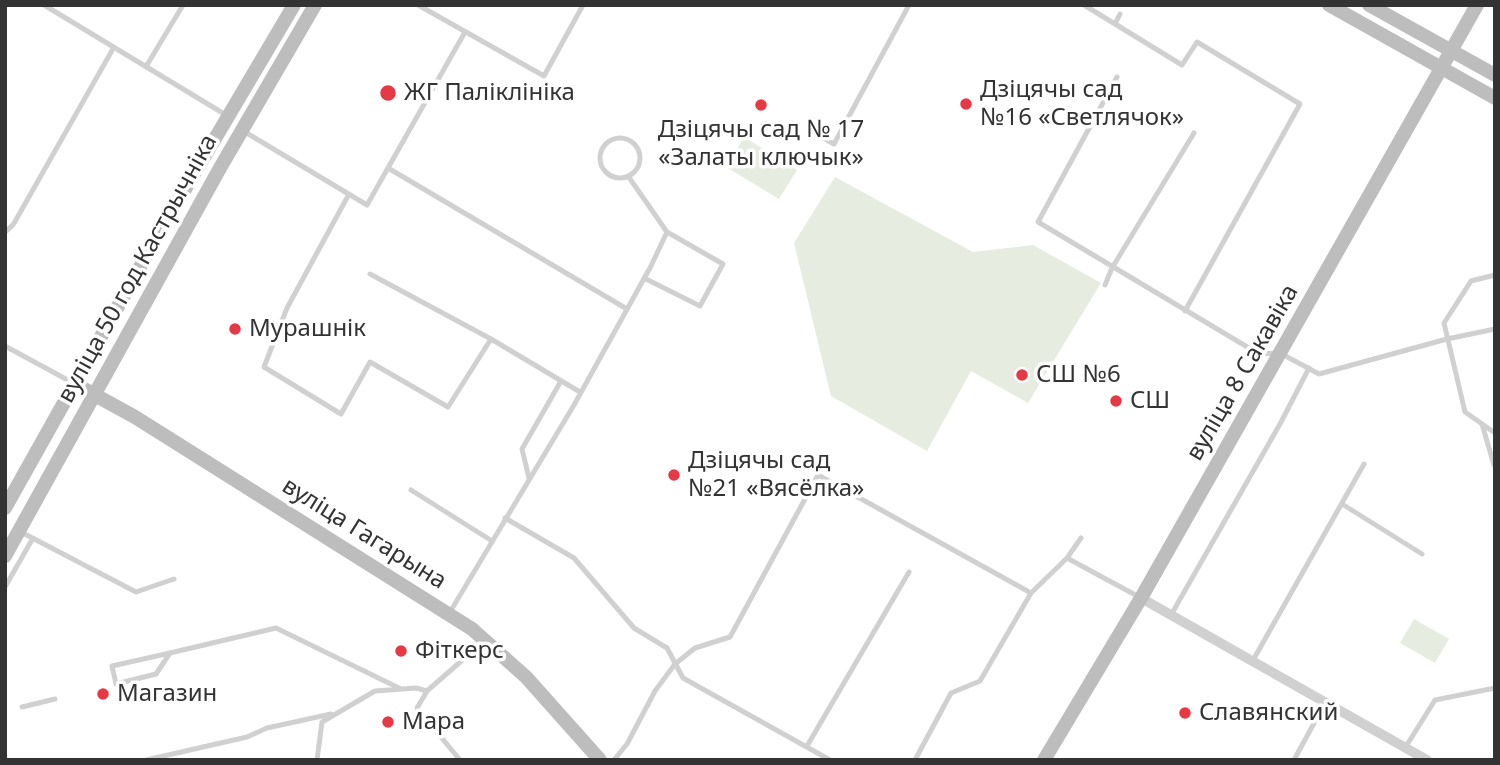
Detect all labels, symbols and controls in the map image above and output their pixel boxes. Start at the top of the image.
place label: Дзіцячы сад №16 «Светлячок» [980,76,1184,132]
place label: ЖГ Паліклініка [404,79,575,107]
marker: ЖГ Паліклініка [378,83,398,103]
marker: Дзіцячы сад №16 «Светлячок» [958,96,974,112]
marker: Дзіцячы сад № 17 «Залаты ключык» [753,97,769,113]
place label: Дзіцячы сад № 17 «Залаты ключык» [658,116,864,172]
street label: вуліца 50 год Кастрычніка [52,130,224,408]
street label: вуліца 8 Сакавіка [1181,280,1305,466]
place label: Мурашнік [249,315,366,343]
marker: Мурашнік [227,321,243,337]
place label: СШ №6 [1036,361,1121,389]
marker: СШ №6 [1014,367,1030,383]
place label: СШ [1130,387,1170,415]
marker: СШ [1108,393,1124,409]
place label: Дзіцячы сад №21 «Вясёлка» [688,447,864,503]
marker: Дзіцячы сад №21 «Вясёлка» [666,467,682,483]
street label: вуліца Гагарына [277,472,451,596]
place label: Фіткерс [415,637,504,665]
marker: Фіткерс [393,643,409,659]
place label: Магазин [117,680,217,708]
marker: Магазин [95,686,111,702]
place label: Славянский [1199,699,1338,727]
marker: Славянский [1177,705,1193,721]
place label: Мара [402,708,465,736]
marker: Мара [380,714,396,730]

